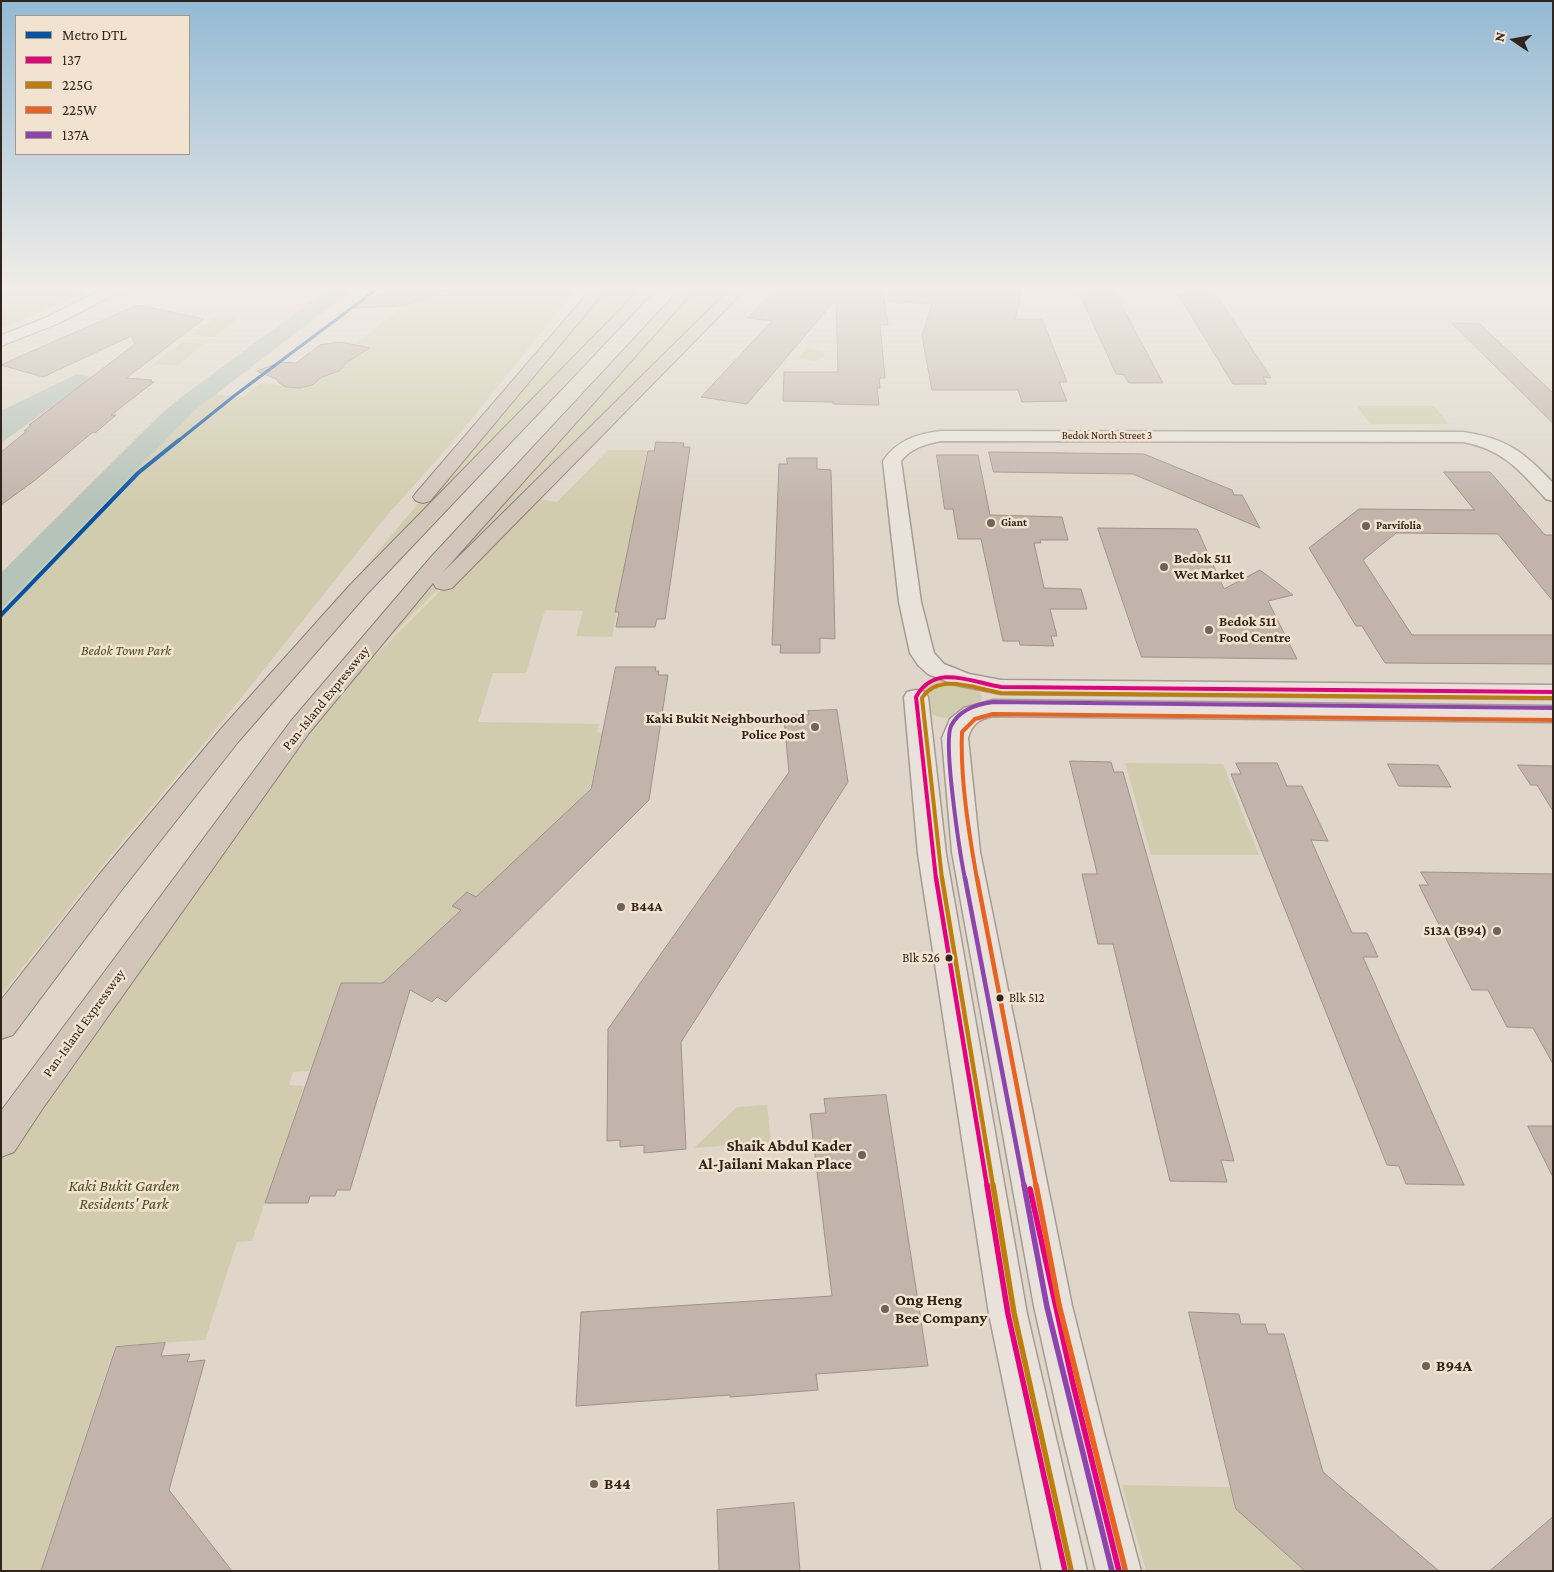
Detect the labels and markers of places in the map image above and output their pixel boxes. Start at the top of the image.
place label: Giant [1001,516,1027,530]
marker: Giant [985,517,997,529]
place label: Parvifolia [1376,519,1421,533]
marker: Parvifolia [1360,520,1372,532]
place label: Bedok 511 Wet Market [1174,551,1244,584]
marker: Bedok 511 Wet Market [1158,561,1170,573]
place label: Bedok 511 Food Centre [1219,614,1291,646]
marker: Bedok 511 Food Centre [1203,624,1215,636]
place label: Kaki Bukit Neighbourhood Police Post [646,711,805,744]
marker: Kaki Bukit Neighbourhood Police Post [809,721,821,733]
place label: B44A [631,899,663,915]
marker: B44A [615,901,627,913]
place label: 513A (B94) [1423,923,1487,939]
marker: 513A (B94) [1491,925,1503,937]
place label: Blk 526 [902,950,940,966]
marker: Blk 526 [944,953,954,963]
place label: Blk 512 [1009,990,1045,1006]
marker: Blk 512 [995,993,1005,1003]
place label: Shaik Abdul Kader Al-Jailani Makan Place [698,1136,852,1174]
marker: Shaik Abdul Kader Al-Jailani Makan Place [856,1149,868,1161]
place label: Ong Heng Bee Company [895,1290,987,1328]
marker: Ong Heng Bee Company [879,1303,891,1315]
place label: B94A [1436,1356,1472,1376]
marker: B94A [1420,1360,1432,1372]
place label: B44 [604,1474,631,1494]
marker: B44 [588,1478,600,1490]

